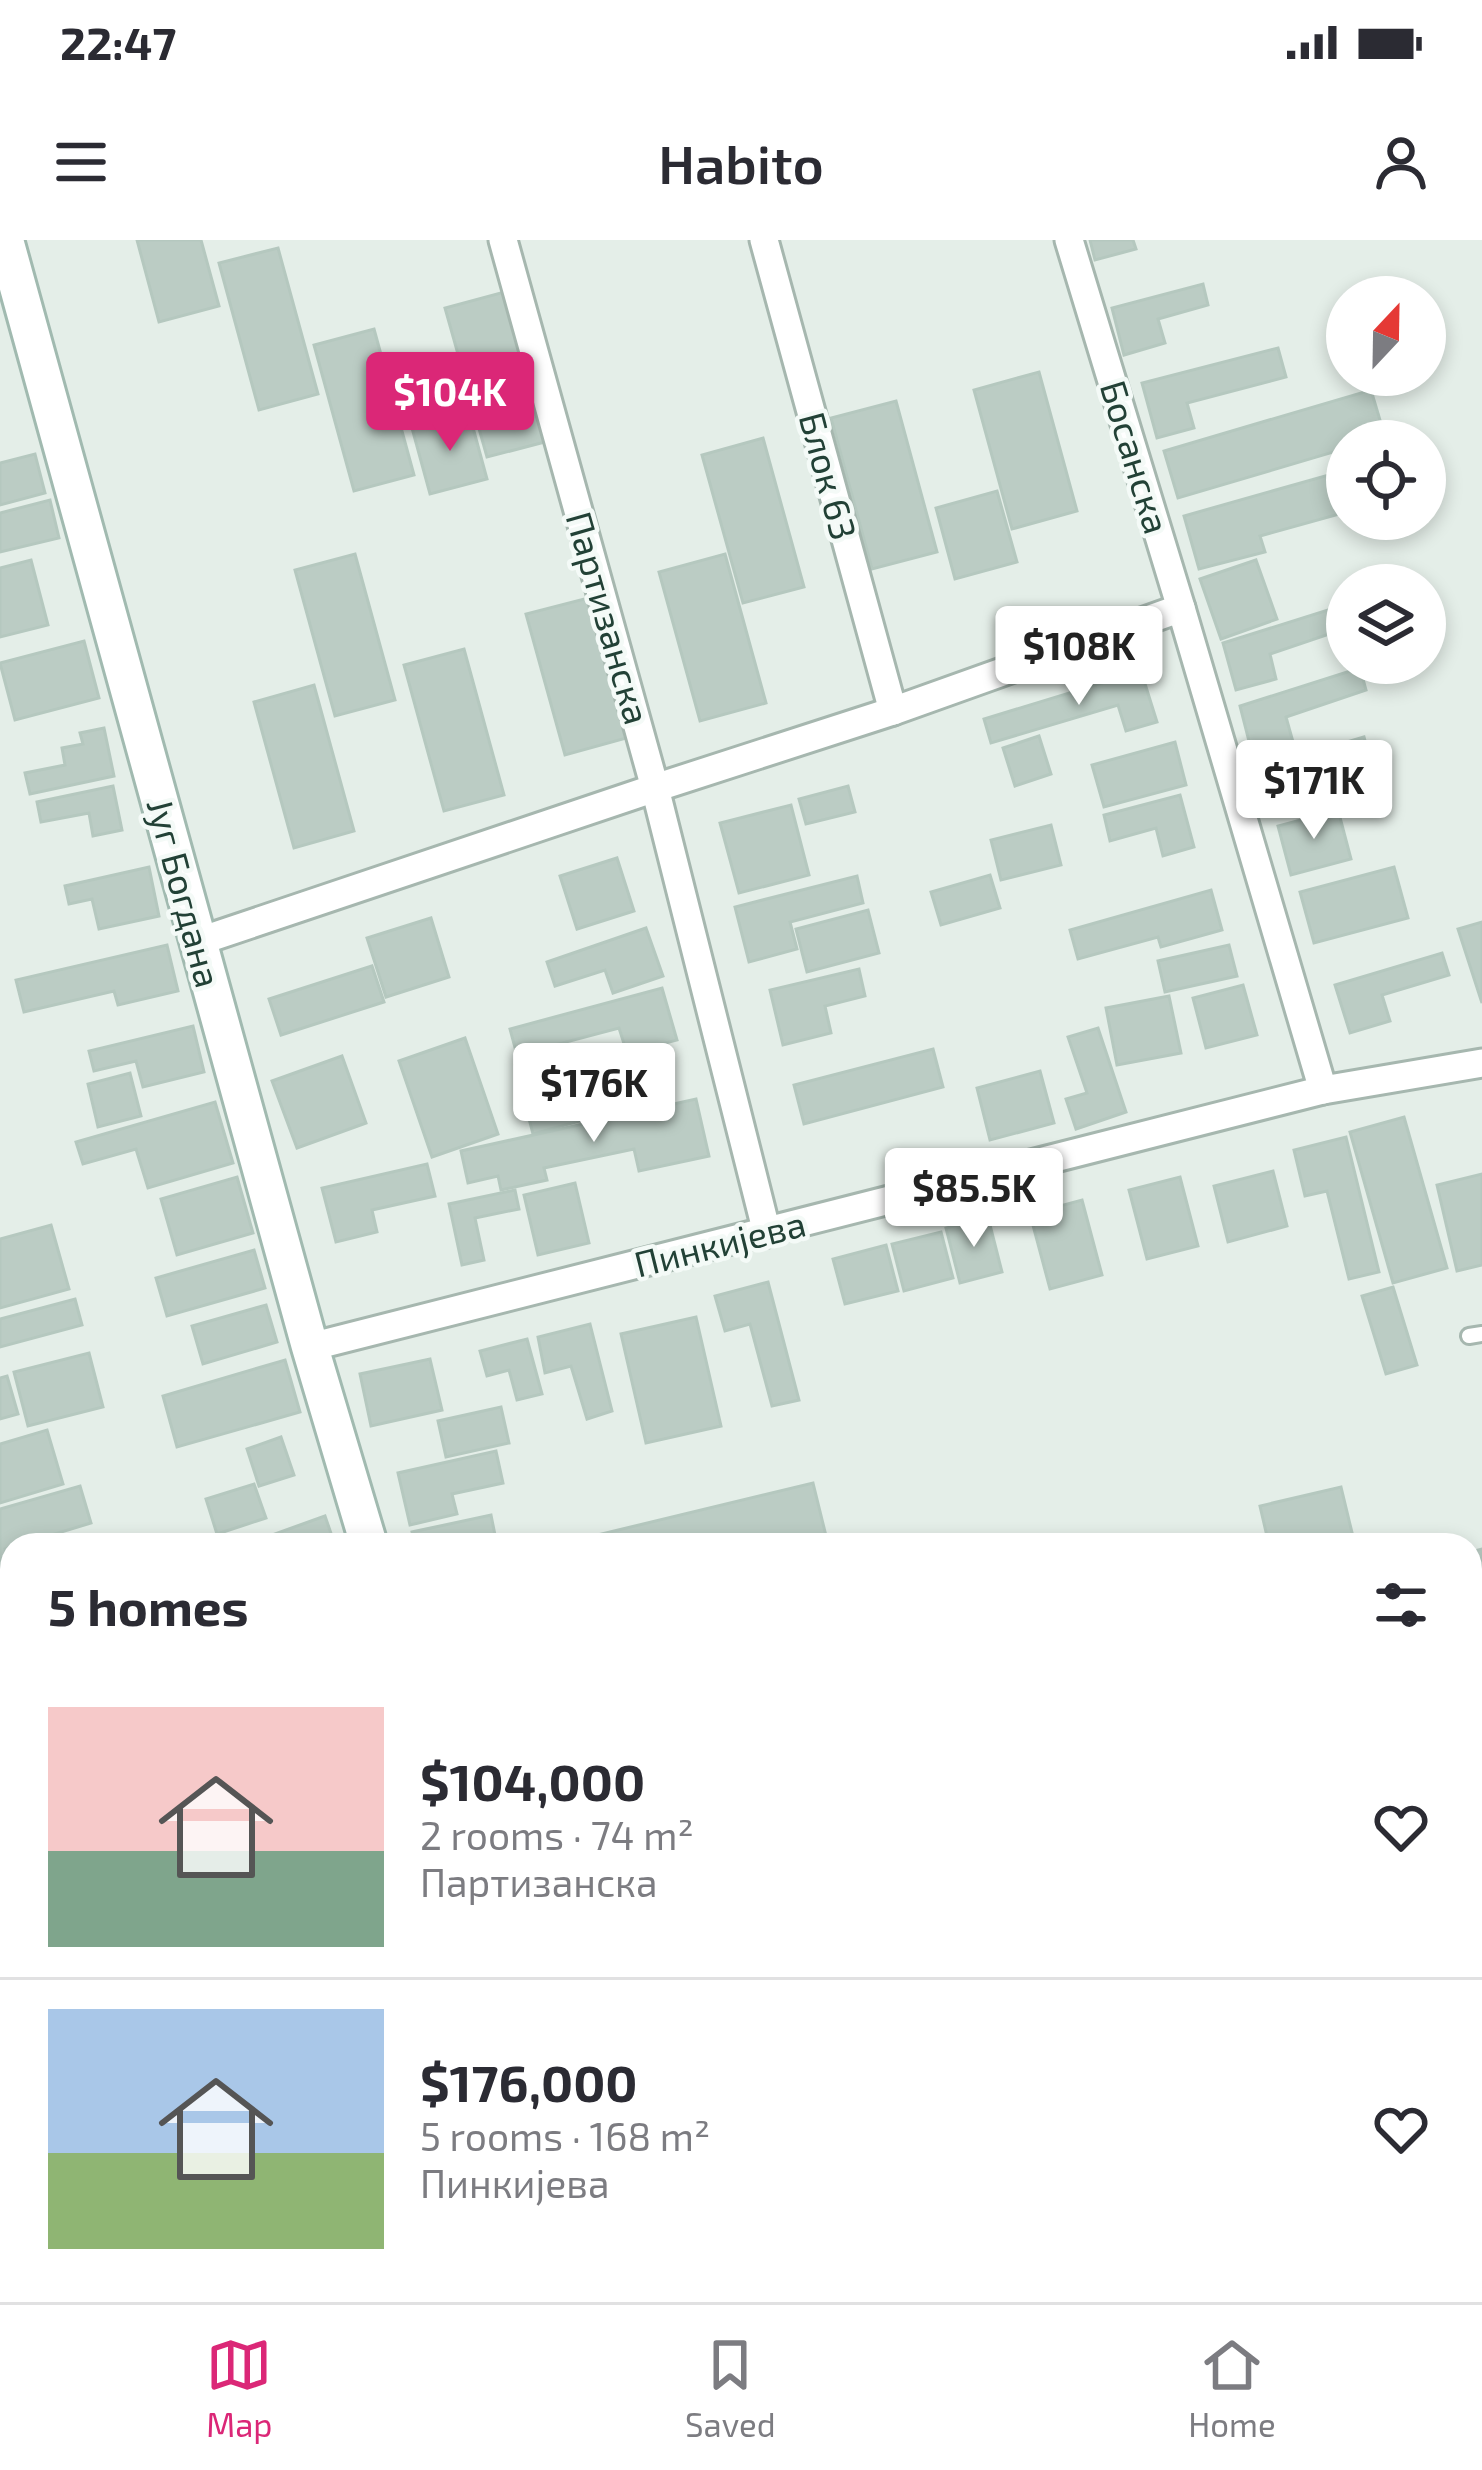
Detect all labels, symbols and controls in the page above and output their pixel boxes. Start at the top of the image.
text: 22:47 [60,15,176,69]
icon: menu [48,129,114,195]
icon: person [1368,129,1434,195]
text: Habito [658,130,824,195]
north arrow [1326,276,1446,396]
map controls [1326,276,1446,684]
pin: $104K [366,352,534,454]
text: $104K [393,367,507,414]
street label: Босанска [1093,375,1180,538]
street label: Блок 63 [792,407,867,544]
button: locate [1326,420,1446,540]
street label: Партизанска [559,506,660,729]
button: layers [1326,564,1446,684]
pin: $108K [995,606,1163,708]
text: $108K [1022,621,1136,668]
pin: $171K [1230,740,1398,842]
text: $171K [1263,755,1365,802]
street label: Југ Богдана [139,793,231,992]
pin: $176K [510,1043,678,1145]
text: $176K [540,1058,648,1105]
pin: $85.5K [876,1148,1072,1250]
text: $85.5K [912,1163,1036,1210]
street label: Пинкијева [630,1201,810,1285]
icon: filters [1368,1572,1434,1638]
text: 5 homes [48,1575,249,1636]
text: $104,000 [420,1750,645,1811]
icon: home [144,1755,288,1899]
icon: heart [1368,1794,1434,1860]
text: 2 rooms · 74 m² [420,1811,694,1858]
text: Партизанска [420,1858,658,1905]
text: $176,000 [420,2051,638,2112]
icon: home [144,2057,288,2201]
icon: heart [1368,2096,1434,2162]
text: 5 rooms · 168 m² [420,2112,710,2159]
text: Пинкијева [420,2159,610,2206]
tab: Map [206,2332,273,2444]
tab: Saved [685,2332,776,2444]
tab: Home [1188,2332,1276,2444]

